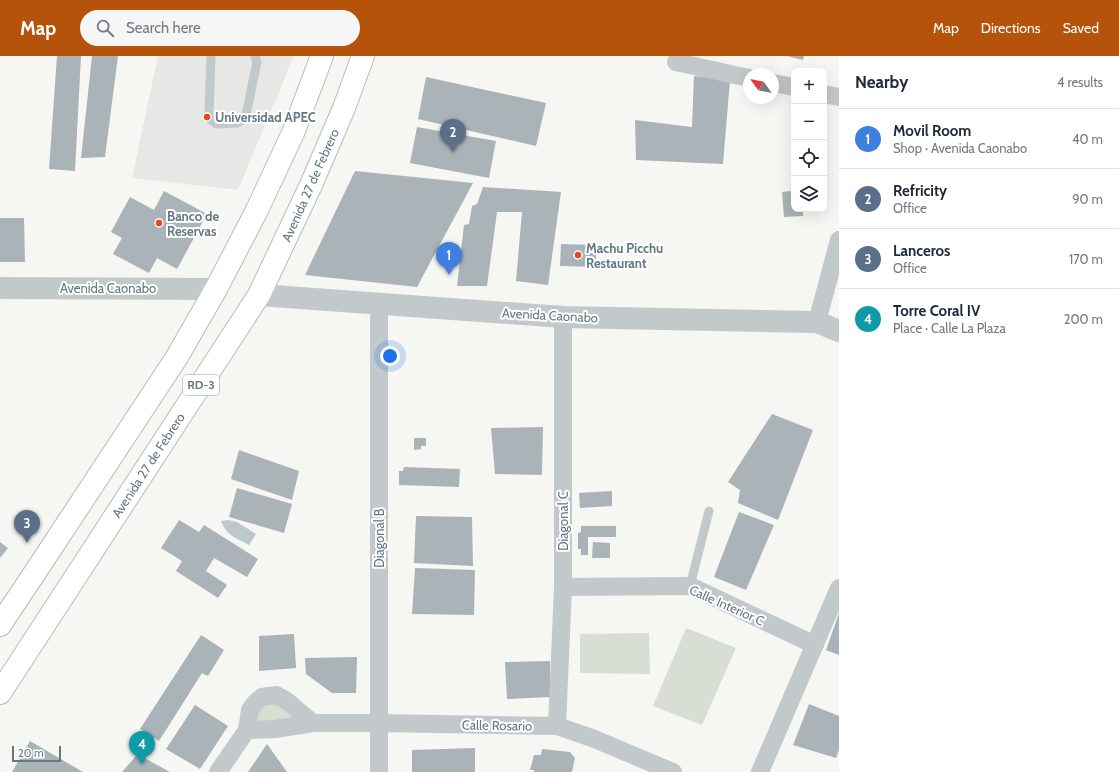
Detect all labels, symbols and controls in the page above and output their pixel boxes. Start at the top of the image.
search box [80,10,360,46]
text: Map [20,17,56,40]
icon: search [94,17,116,39]
text: Search here [126,19,201,37]
text: Map [933,19,959,37]
text: Directions [981,19,1041,37]
text: Saved [1063,19,1099,37]
north arrow [743,68,779,104]
map controls [791,68,827,212]
button: + [791,68,827,104]
text: Nearby [855,72,908,92]
text: 4 results [1057,74,1103,90]
button: − [791,104,827,140]
place label: Universidad APEC [215,109,316,125]
marker: Universidad APEC [202,112,212,122]
pin: 2 [440,119,466,152]
text: Movil Room [893,122,971,140]
street label: Avenida 27 de Febrero [278,126,342,244]
text: 1 [866,131,870,147]
text: 40 m [1072,131,1103,147]
button: locate [791,140,827,176]
text: Shop · Avenida Caonabo [893,140,1027,156]
button: layers [791,176,827,212]
text: Refricity [893,182,947,200]
text: 2 [865,191,871,207]
text: 90 m [1072,191,1103,207]
text: Office [893,200,927,216]
place label: Banco de Reservas [167,208,219,239]
marker: Banco de Reservas [154,218,164,228]
place label: Machu Picchu Restaurant [586,240,663,271]
pin: 1 [436,242,462,275]
text: Lanceros [893,242,950,260]
marker: Machu Picchu Restaurant [573,250,583,260]
text: 3 [864,251,872,267]
text: 170 m [1069,251,1103,267]
text: Office [893,260,927,276]
street label: Avenida Caonabo [60,280,156,296]
text: Torre Coral IV [893,302,980,320]
street label: Avenida Caonabo [502,304,598,326]
text: 4 [864,311,872,327]
text: 200 m [1064,311,1103,327]
text: Place · Calle La Plaza [893,320,1006,336]
your location [380,346,400,366]
road number: RD-3 [183,375,219,395]
street label: Avenida 27 de Febrero [108,410,188,520]
street label: Diagonal C [555,491,571,551]
street label: Diagonal B [371,508,387,568]
pin: 3 [14,510,40,543]
street label: Calle Interior C [687,581,767,629]
street label: Calle Rosario [462,716,532,734]
pin: 4 [129,731,155,764]
scale bar [12,744,61,763]
text: 20 m [18,746,44,760]

